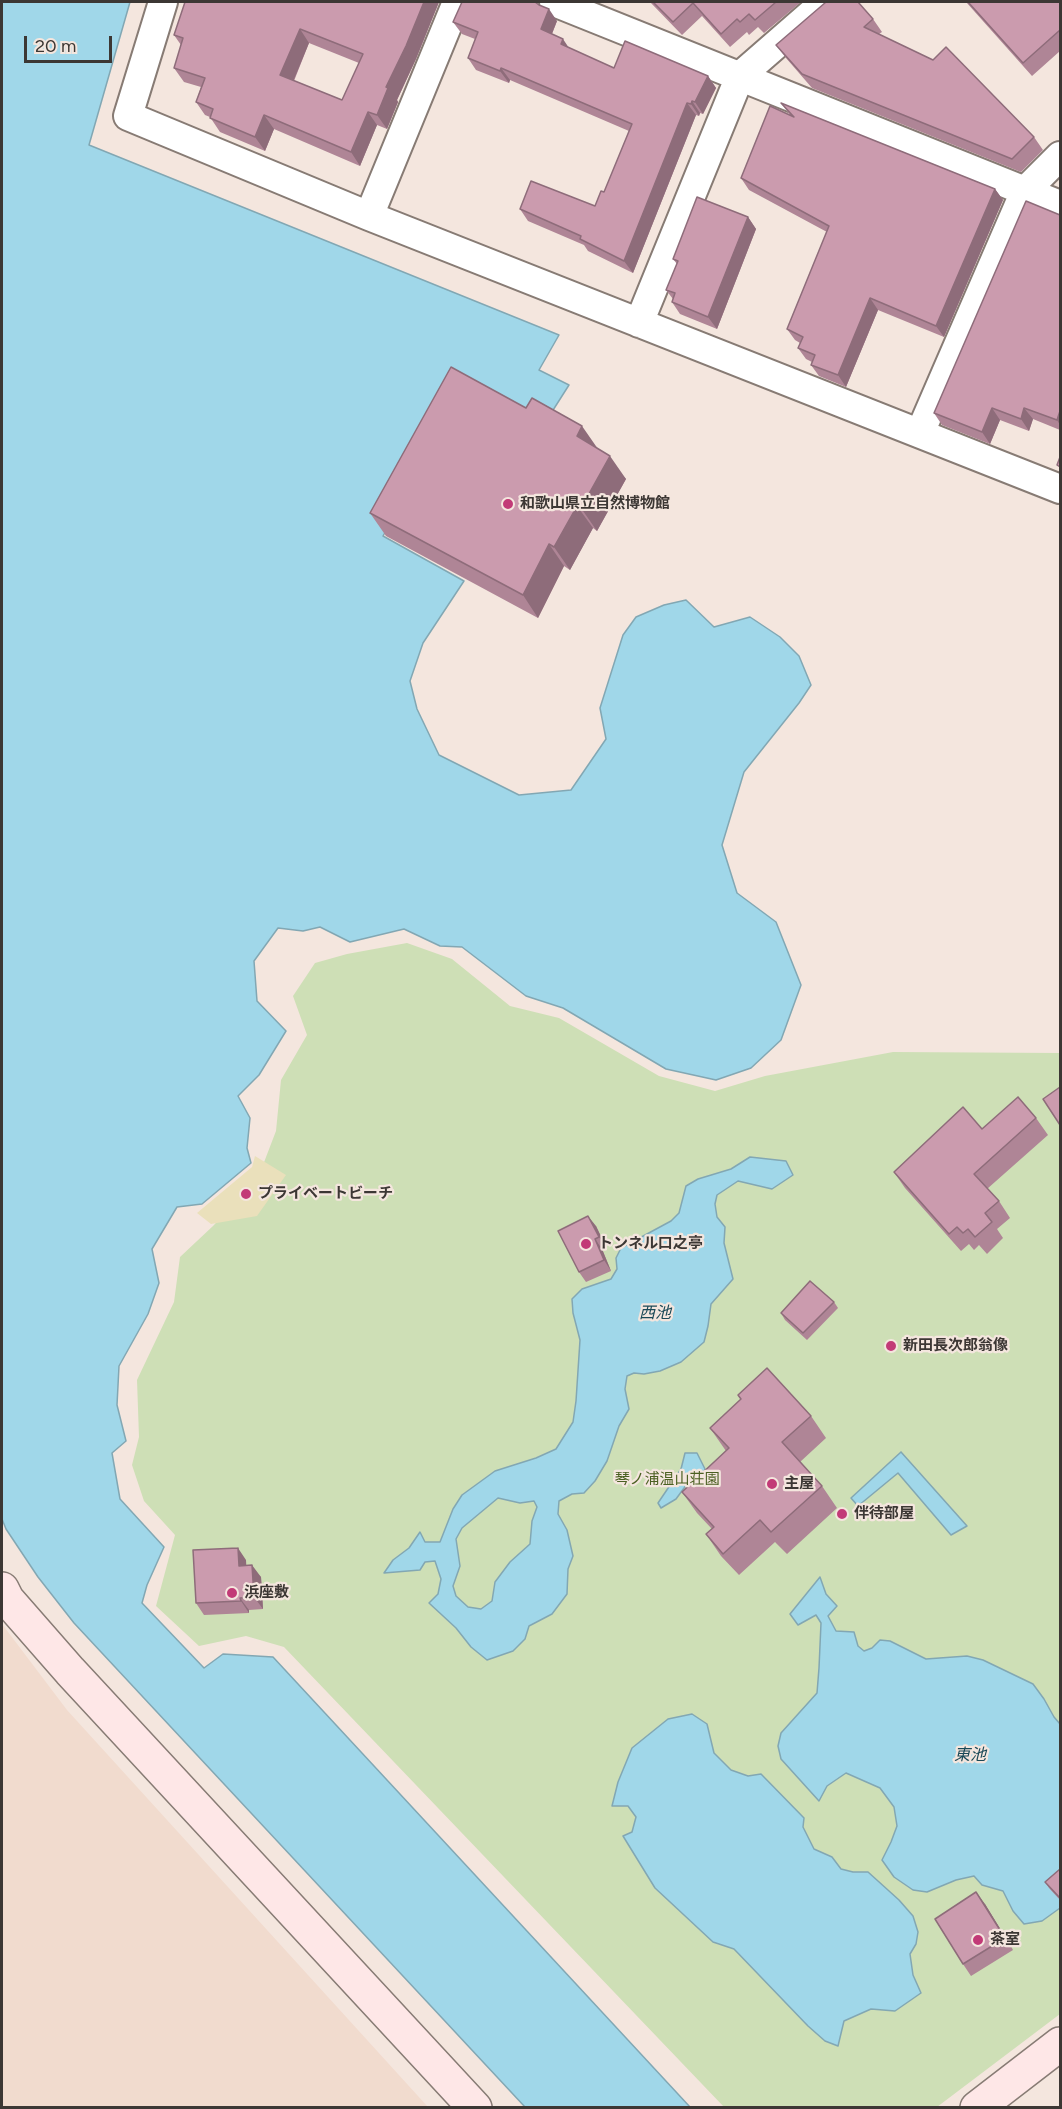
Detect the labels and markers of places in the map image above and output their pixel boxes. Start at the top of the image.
place label: 和歌山県立自然博物館 [520,495,670,513]
marker: 和歌山県立自然博物館 [501,497,515,511]
place label: プライベートビーチ [258,1185,393,1203]
marker: プライベートビーチ [239,1187,253,1201]
place label: トンネル口之亭 [598,1235,703,1253]
marker: トンネル口之亭 [579,1237,593,1251]
place label: 新田長次郎翁像 [903,1337,1008,1355]
marker: 新田長次郎翁像 [884,1339,898,1353]
place label: 主屋 [784,1475,814,1493]
marker: 主屋 [765,1477,779,1491]
place label: 伴待部屋 [854,1505,914,1523]
marker: 伴待部屋 [835,1507,849,1521]
place label: 浜座敷 [244,1584,289,1602]
marker: 浜座敷 [225,1586,239,1600]
place label: 茶室 [990,1931,1020,1949]
marker: 茶室 [971,1933,985,1947]

